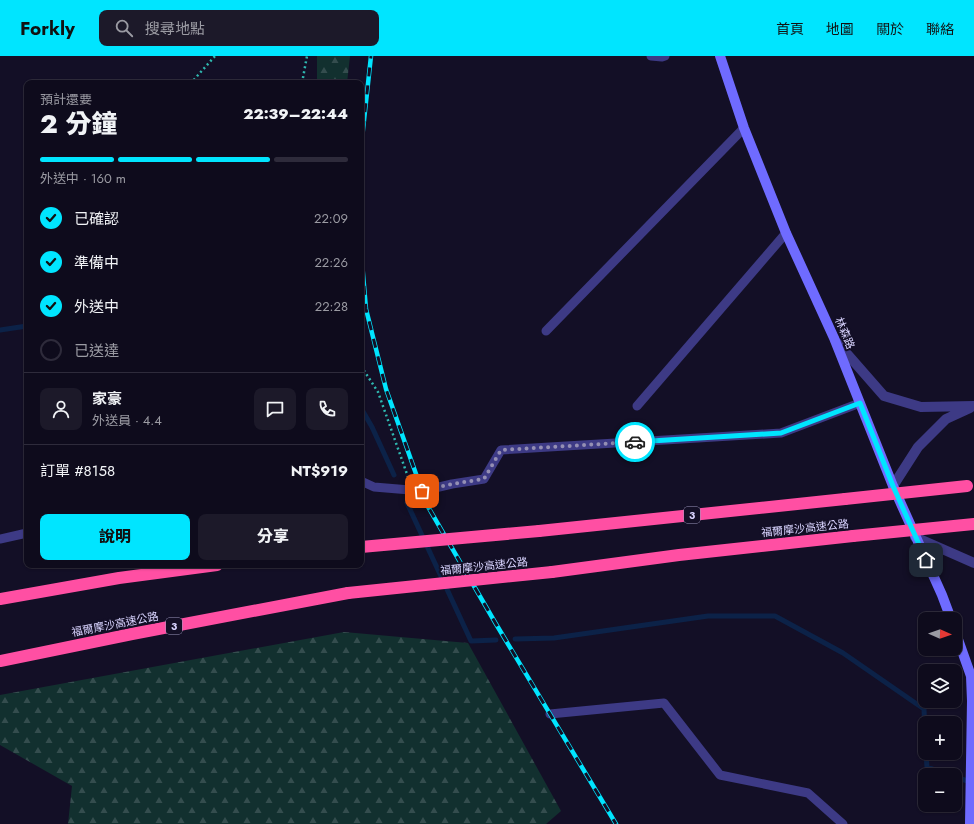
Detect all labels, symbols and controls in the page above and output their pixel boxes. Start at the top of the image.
search box [99,10,379,46]
text: Forkly [20,15,75,42]
icon: search [113,17,135,39]
text: 搜尋地點 [145,18,205,40]
text: 首頁 [776,19,804,39]
text: 地圖 [826,19,854,39]
text: 關於 [876,19,904,39]
text: 聯絡 [926,19,954,39]
text: 預計還要 [40,90,92,109]
text: 22:39–22:44 [243,103,348,125]
text: 2 分鐘 [40,105,118,143]
text: 外送中 · 160 m [40,169,126,188]
icon: check [40,207,62,229]
text: 已確認 [74,208,119,230]
text: 22:09 [314,209,348,228]
icon: check [40,251,62,273]
text: 準備中 [74,252,119,274]
text: 22:26 [314,253,348,272]
icon: check [40,295,62,317]
text: 外送中 [74,296,119,318]
text: 22:28 [315,297,348,316]
street label: 林森路 [831,315,859,351]
text: 已送達 [74,340,119,362]
button: person [40,388,82,430]
text: 家豪 [92,388,122,410]
button: chat [254,388,296,430]
button: phone [306,388,348,430]
text: 外送員 · 4.4 [92,411,162,430]
courier [615,422,655,462]
icon: car [624,431,646,453]
text: 訂單 #8158 [40,460,115,482]
text: NT$919 [291,460,348,482]
pin [405,474,439,508]
icon: bag [411,480,433,502]
road number: 3 [684,507,700,523]
button: 說明 [40,514,190,560]
button: 分享 [198,514,348,560]
street label: 福爾摩沙高速公路 [760,515,850,541]
pin [909,543,943,577]
icon: home [915,549,937,571]
street label: 福爾摩沙高速公路 [439,553,529,579]
street label: 福爾摩沙高速公路 [70,608,160,640]
north arrow [918,612,962,656]
map controls [918,612,962,812]
road number: 3 [166,618,182,634]
button: layers [918,664,962,708]
button: + [918,716,962,760]
button: − [918,768,962,812]

